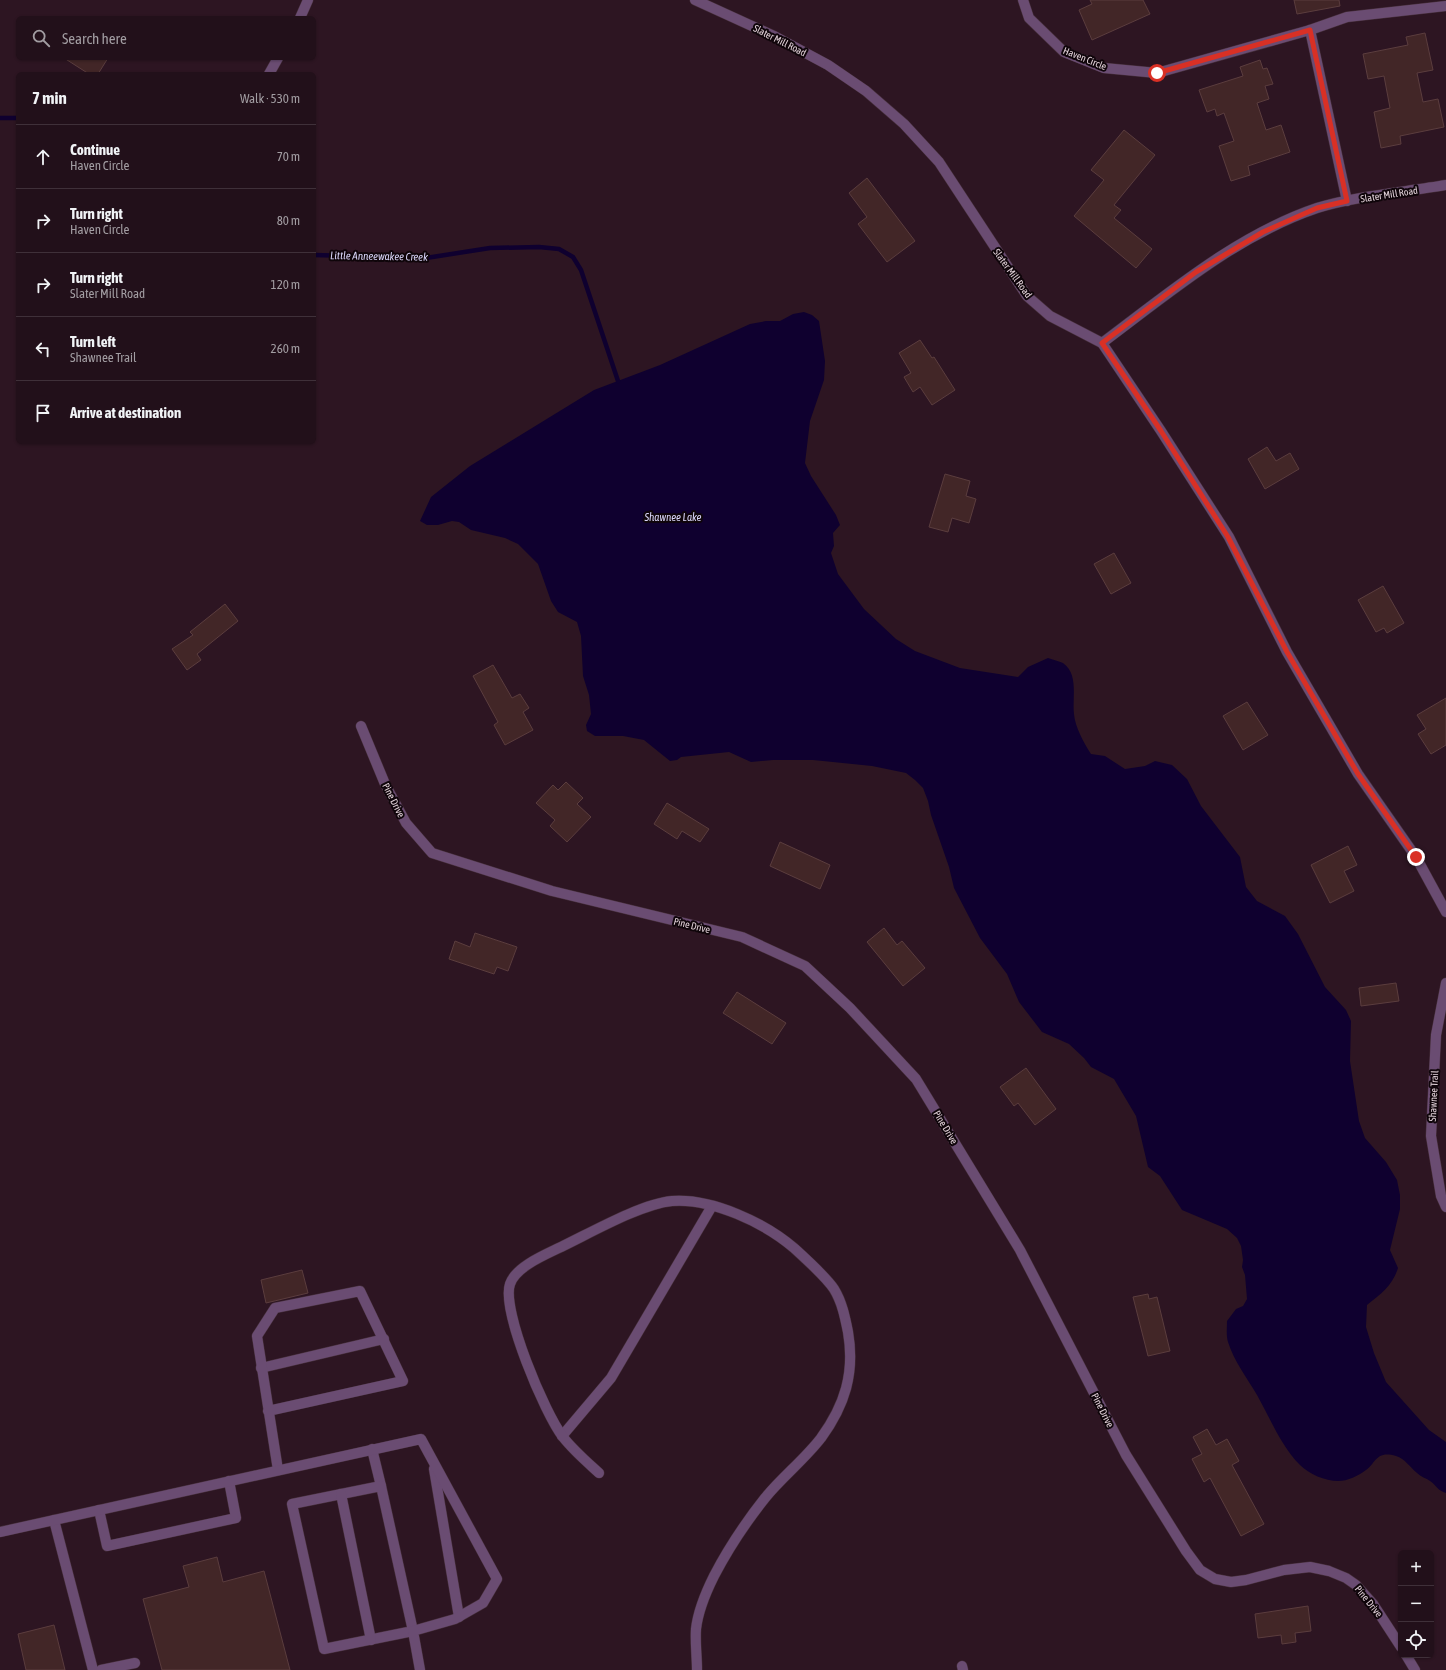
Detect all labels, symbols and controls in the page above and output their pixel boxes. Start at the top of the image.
search box [16,16,316,60]
street label: Slater Mill Road [751,22,808,59]
icon: search [30,27,52,49]
text: Search here [62,30,127,47]
street label: Haven Circle [1062,45,1109,72]
route start [1148,64,1166,82]
text: 7 min [32,88,67,108]
text: Walk · 530 m [240,91,300,106]
text: Continue [70,141,120,158]
icon: ahead [32,146,54,168]
text: 70 m [277,149,300,164]
text: Haven Circle [70,158,130,173]
street label: Slater Mill Road [1360,184,1419,204]
text: Turn right [70,205,123,222]
icon: right [32,210,54,232]
text: 80 m [277,213,300,228]
text: Haven Circle [70,222,130,237]
street label: Slater Mill Road [991,247,1034,300]
water label: Little Anneewakee Creek [330,249,428,263]
text: Turn right [70,269,123,286]
icon: right [32,274,54,296]
text: 120 m [271,277,300,292]
text: Slater Mill Road [70,286,145,301]
text: Turn left [70,333,116,350]
icon: left [32,338,54,360]
text: 260 m [271,341,300,356]
text: Shawnee Trail [70,350,136,365]
icon: arrive [32,402,54,424]
text: Arrive at destination [70,404,181,421]
water label: Shawnee Lake [643,511,702,523]
street label: Pine Drive [380,781,407,820]
route end [1407,848,1425,866]
street label: Pine Drive [673,916,712,935]
street label: Shawnee Trail [1427,1070,1440,1122]
street label: Pine Drive [931,1108,960,1146]
street label: Pine Drive [1089,1391,1116,1430]
map controls [1398,1550,1434,1658]
button: + [1398,1550,1434,1586]
street label: Pine Drive [1353,1583,1385,1620]
button: − [1398,1586,1434,1622]
button: locate [1398,1622,1434,1658]

